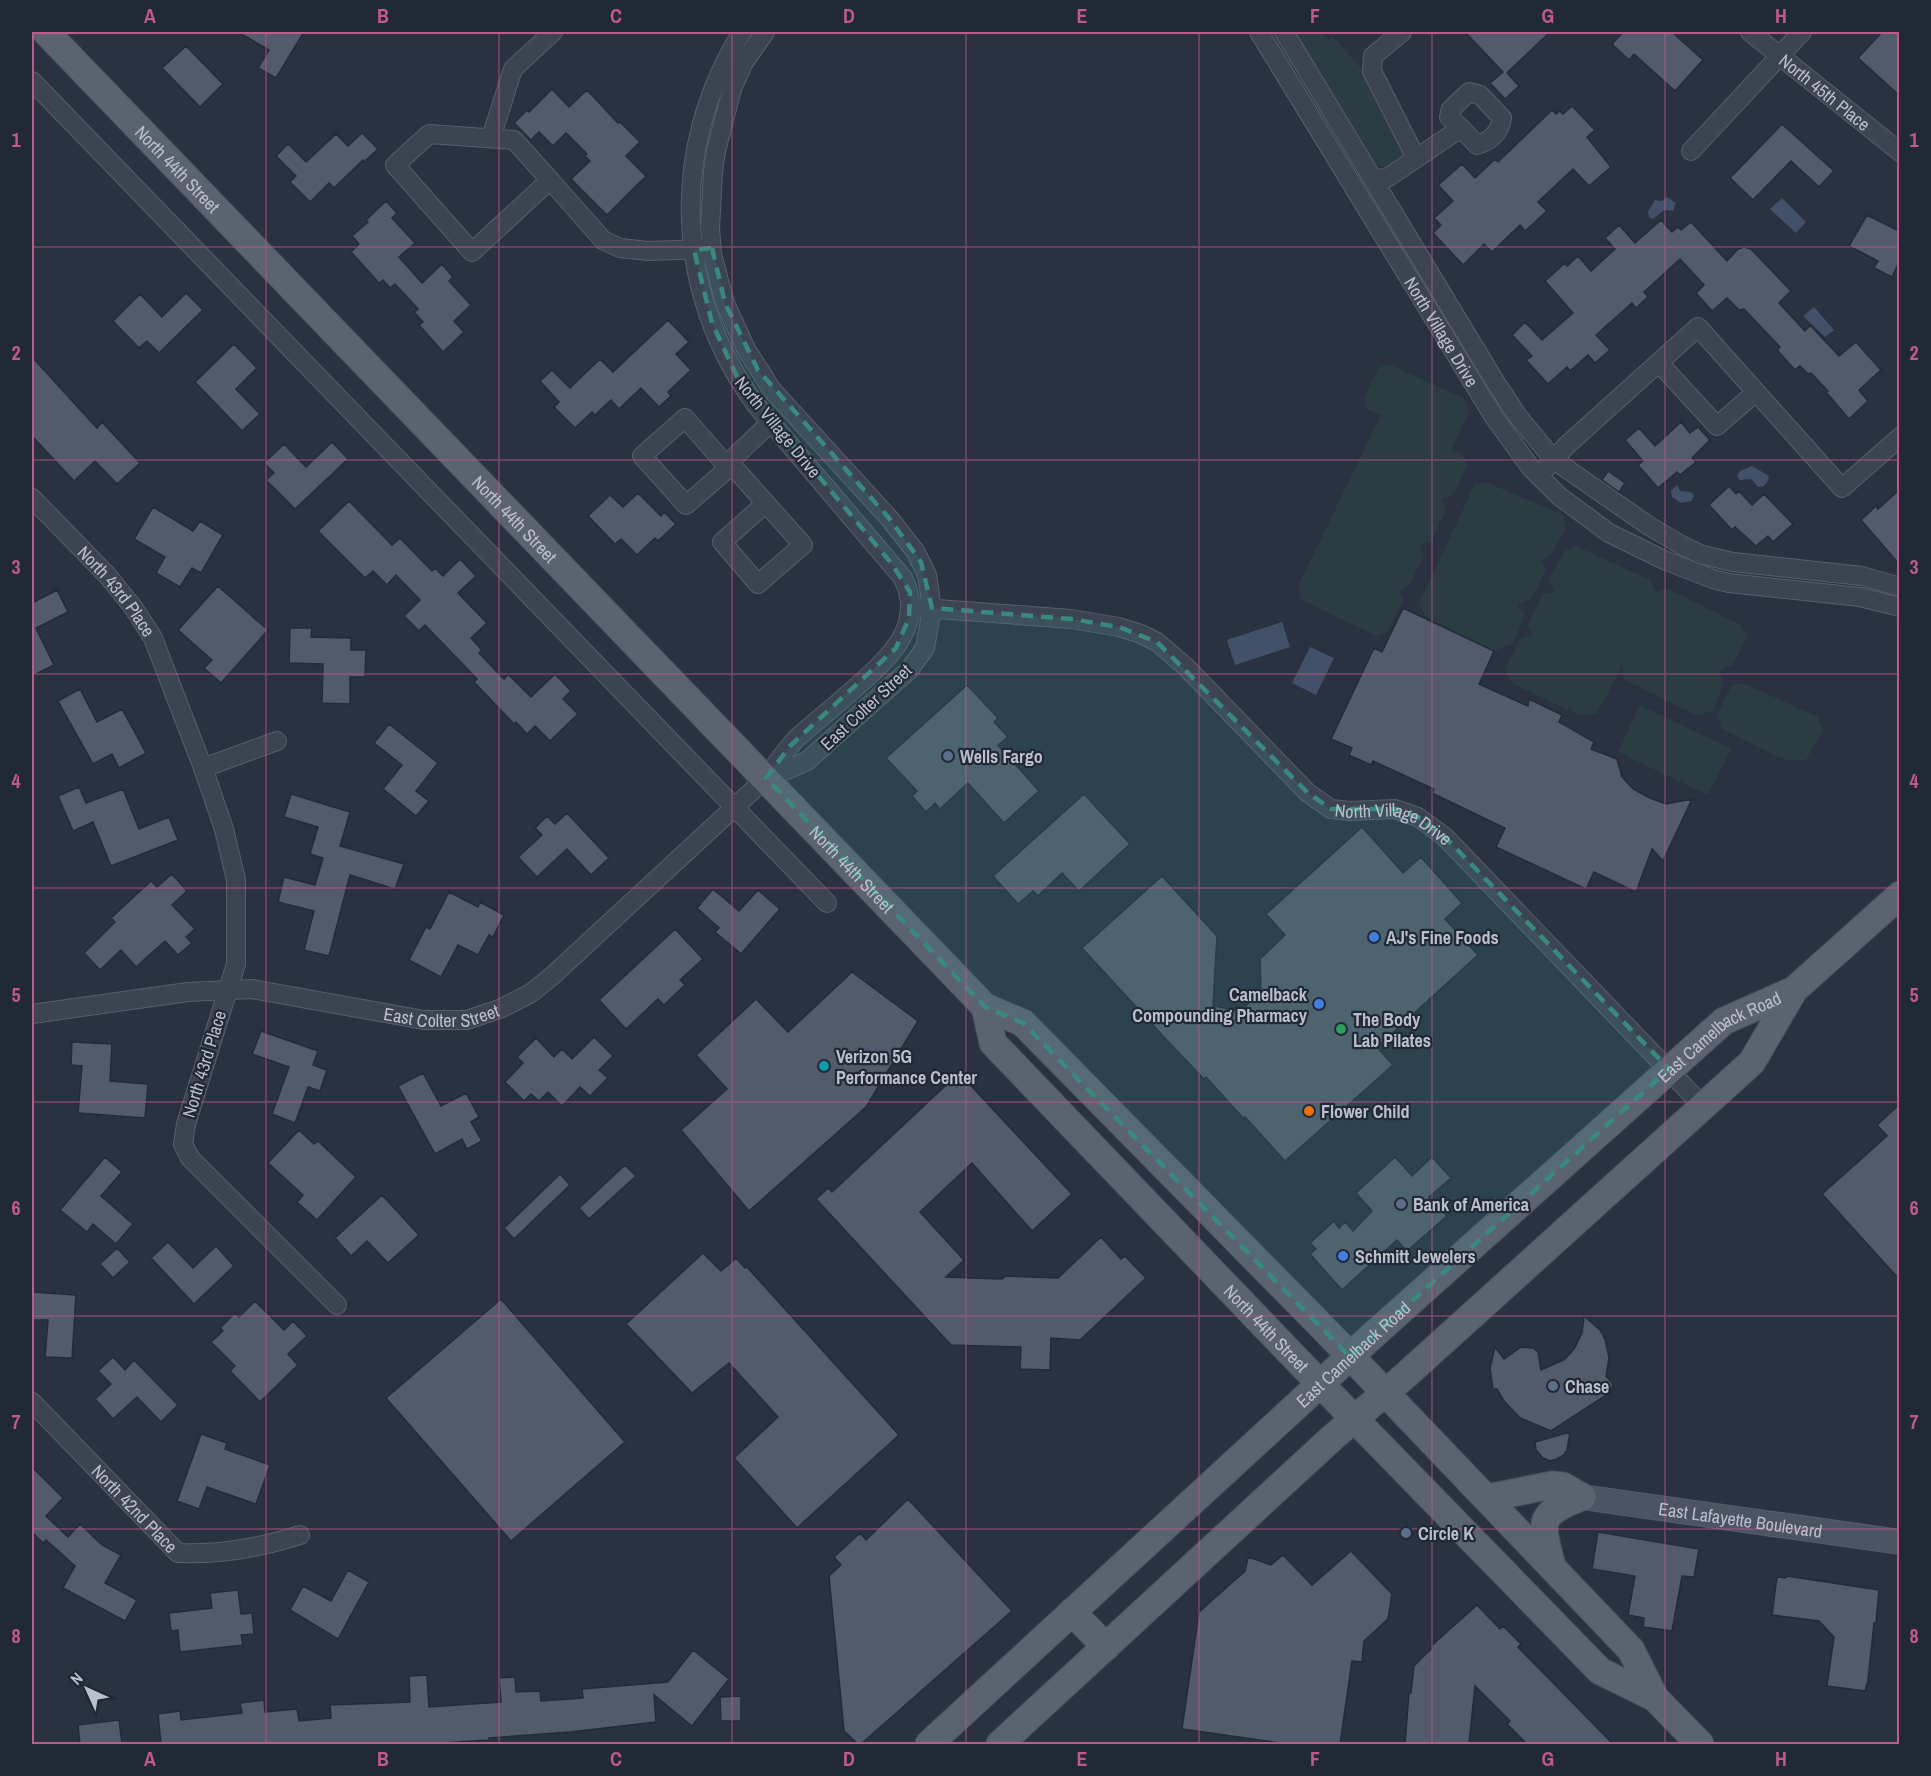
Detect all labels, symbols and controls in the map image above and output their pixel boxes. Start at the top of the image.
text: A [144,2,156,29]
text: B [377,2,389,29]
text: C [610,2,622,29]
text: D [843,2,855,29]
text: E [1077,2,1088,29]
text: F [1310,2,1320,29]
text: G [1542,2,1554,29]
text: H [1775,2,1787,29]
street label: North 45th Place [1774,48,1876,136]
street label: North 44th Street [130,120,226,218]
text: 1 [11,126,21,153]
text: 1 [1909,126,1919,153]
street label: North Village Drive [1399,272,1485,391]
text: 2 [11,339,21,366]
text: 2 [1909,339,1919,366]
street label: North Village Drive [729,371,827,483]
street label: North 44th Street [467,470,563,568]
street label: North 43rd Place [72,540,161,641]
text: 3 [11,553,21,580]
text: 3 [1909,553,1919,580]
street label: East Colter Street [815,658,917,756]
place label: Wells Fargo [960,744,1043,769]
marker: Wells Fargo [941,749,955,763]
text: 4 [11,767,21,794]
text: 4 [1909,767,1919,794]
street label: North Village Drive [1334,796,1458,850]
street label: North 44th Street [804,820,900,918]
place label: AJ's Fine Foods [1386,925,1499,950]
marker: AJ's Fine Foods [1367,930,1381,944]
text: 5 [11,981,21,1008]
text: 5 [1909,981,1919,1008]
place label: Camelback Compounding Pharmacy [1132,982,1308,1028]
street label: East Camelback Road [1652,985,1785,1088]
street label: East Colter Street [382,997,502,1033]
marker: Camelback Compounding Pharmacy [1312,997,1326,1011]
street label: North 43rd Place [176,1007,232,1121]
place label: The Body Lab Pilates [1353,1007,1431,1053]
marker: The Body Lab Pilates [1334,1022,1348,1036]
place label: Verizon 5G Performance Center [836,1044,977,1090]
marker: Verizon 5G Performance Center [817,1059,831,1073]
place label: Flower Child [1321,1099,1410,1124]
marker: Flower Child [1302,1104,1316,1118]
place label: Bank of America [1413,1192,1530,1217]
text: 6 [11,1194,21,1221]
text: 6 [1909,1194,1919,1221]
marker: Bank of America [1394,1197,1408,1211]
place label: Schmitt Jewelers [1355,1244,1476,1269]
marker: Schmitt Jewelers [1336,1249,1350,1263]
street label: North 44th Street [1219,1279,1315,1377]
street label: East Camelback Road [1290,1295,1416,1413]
place label: Chase [1565,1374,1609,1399]
marker: Chase [1546,1379,1560,1393]
text: 7 [11,1408,21,1435]
text: 7 [1909,1408,1919,1435]
street label: North 42nd Place [86,1459,184,1558]
street label: East Lafayette Boulevard [1657,1495,1824,1543]
place label: Circle K [1418,1521,1474,1546]
marker: Circle K [1399,1526,1413,1540]
text: 8 [11,1622,21,1649]
text: 8 [1909,1622,1919,1649]
north arrow [57,1659,117,1719]
text: N [65,1667,88,1690]
text: A [144,1745,156,1772]
text: B [377,1745,389,1772]
text: C [610,1745,622,1772]
text: D [843,1745,855,1772]
text: E [1077,1745,1088,1772]
text: F [1310,1745,1320,1772]
text: G [1542,1745,1554,1772]
text: H [1775,1745,1787,1772]

